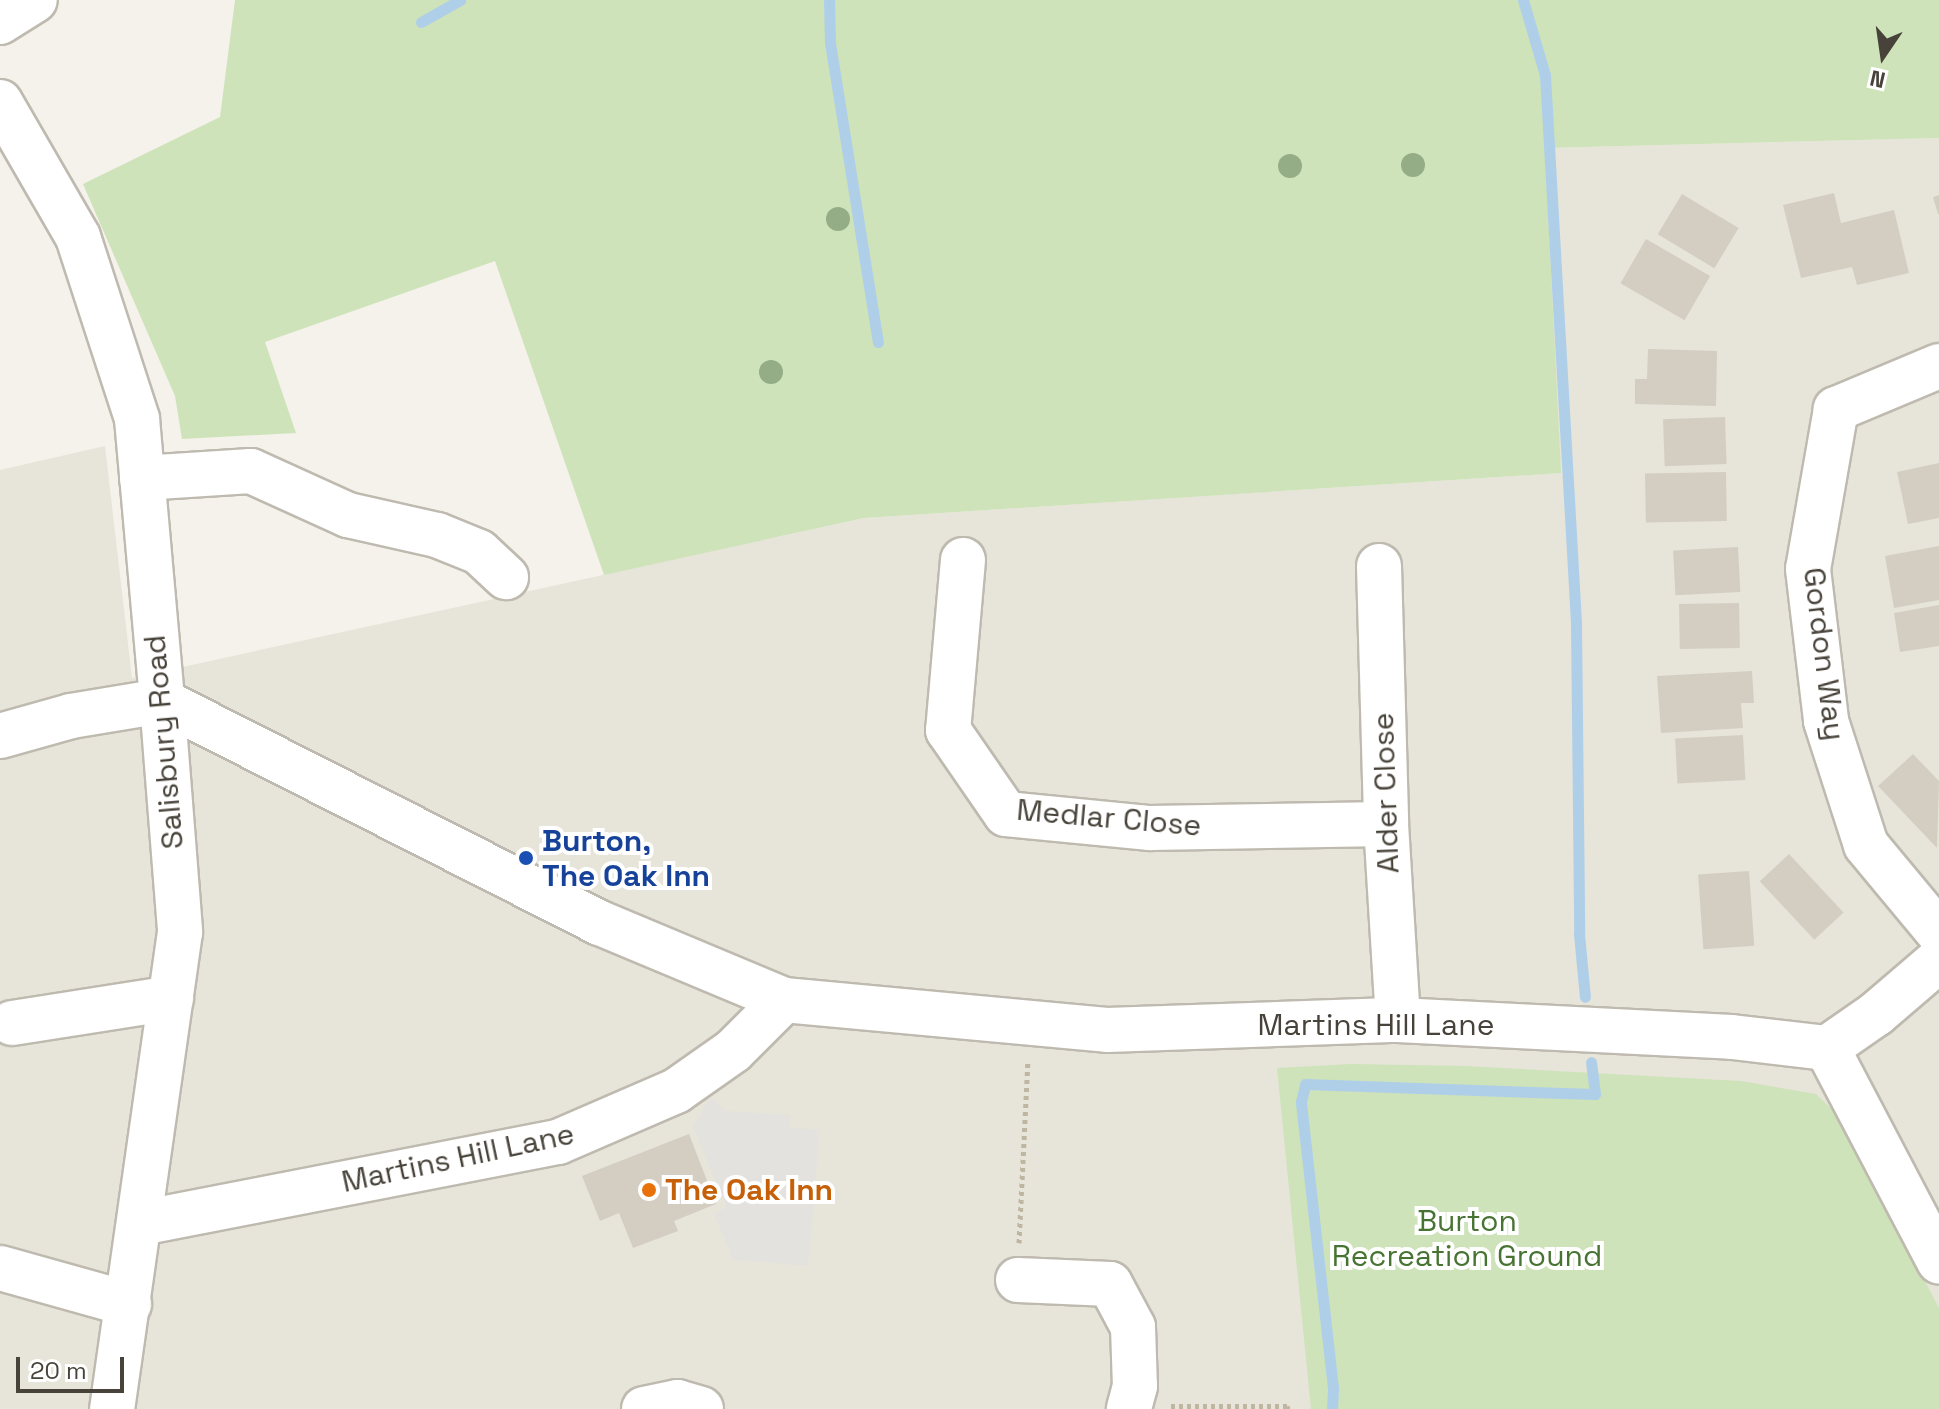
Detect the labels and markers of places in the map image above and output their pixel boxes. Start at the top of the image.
place label: Burton, The Oak Inn [542,823,710,894]
marker: Burton, The Oak Inn [517,849,535,867]
place label: The Oak Inn [665,1172,833,1208]
marker: The Oak Inn [640,1181,658,1199]

